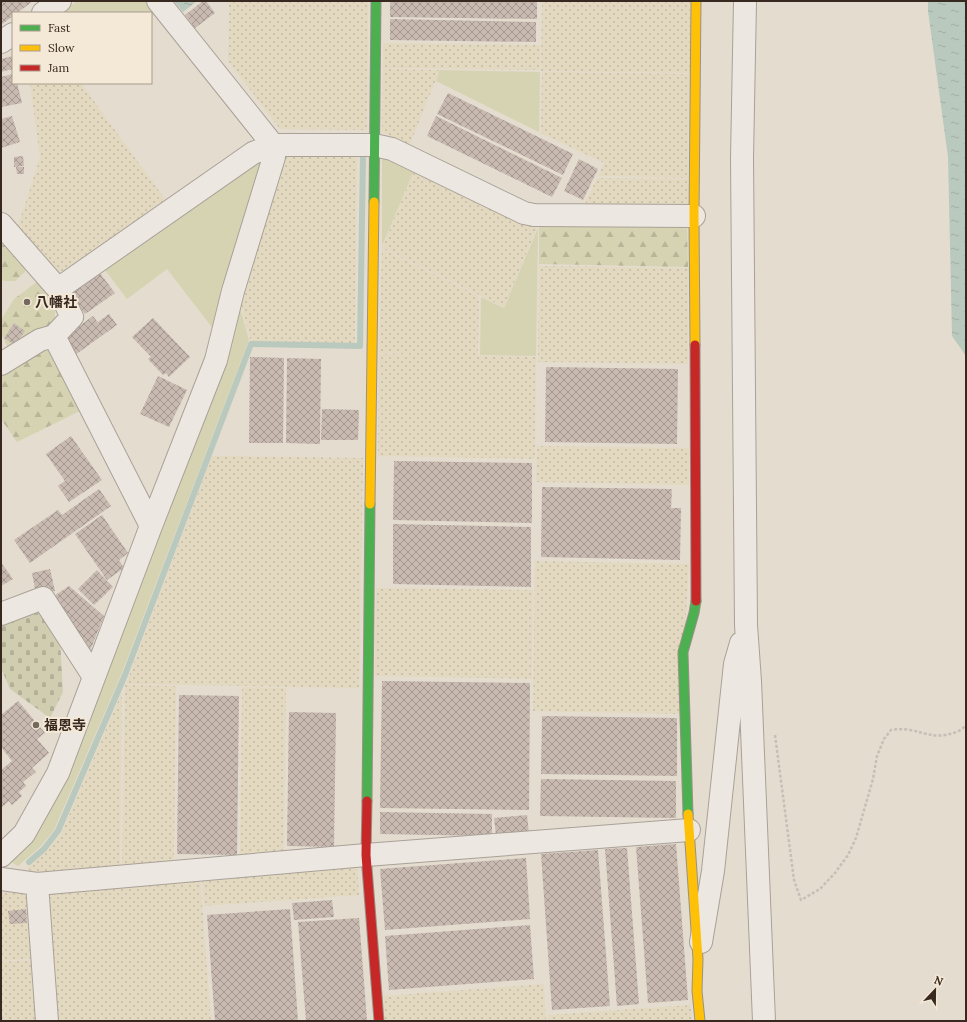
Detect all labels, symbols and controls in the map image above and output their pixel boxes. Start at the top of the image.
legend [12,12,152,84]
text: Fast [48,20,71,35]
text: Slow [48,40,75,55]
text: Jam [47,60,69,75]
place label: 八幡社 [35,293,77,311]
marker: 八幡社 [22,297,32,307]
place label: 福恩寺 [44,716,86,734]
marker: 福恩寺 [31,720,41,730]
north arrow [915,970,955,1010]
text: N [932,973,946,989]

